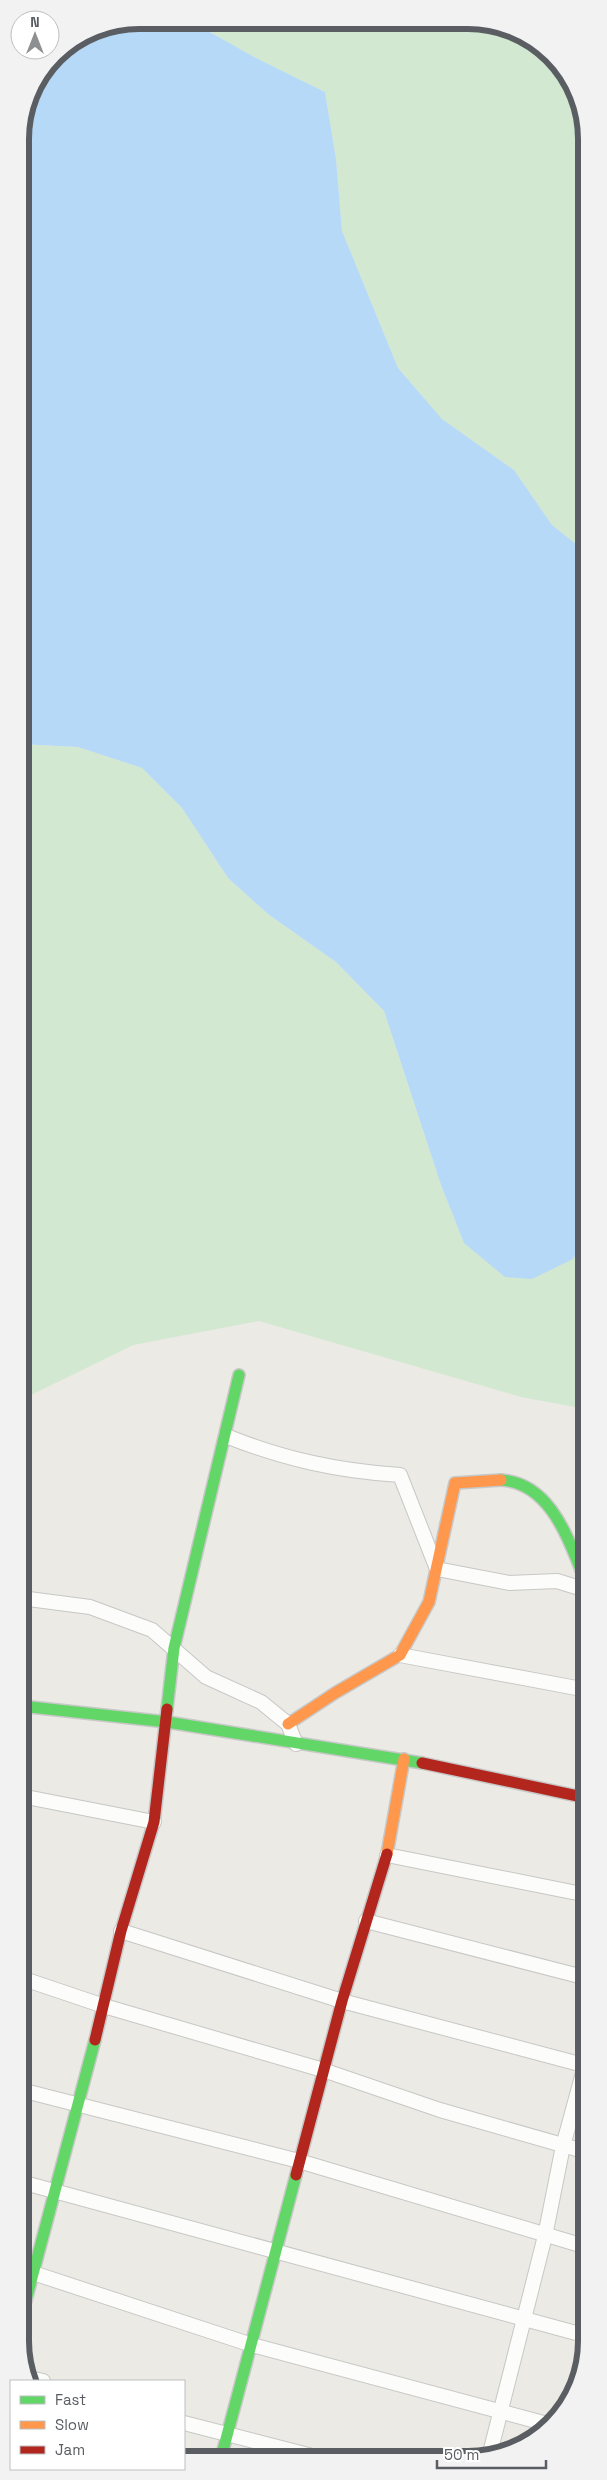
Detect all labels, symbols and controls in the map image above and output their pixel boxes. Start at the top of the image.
north arrow [10,10,60,60]
text: N [30,13,40,31]
legend [10,2380,185,2470]
text: Fast [55,2390,86,2409]
text: Slow [55,2415,89,2434]
scale bar [437,2438,546,2470]
text: Jam [55,2440,85,2459]
text: 50 m [444,2445,479,2464]

